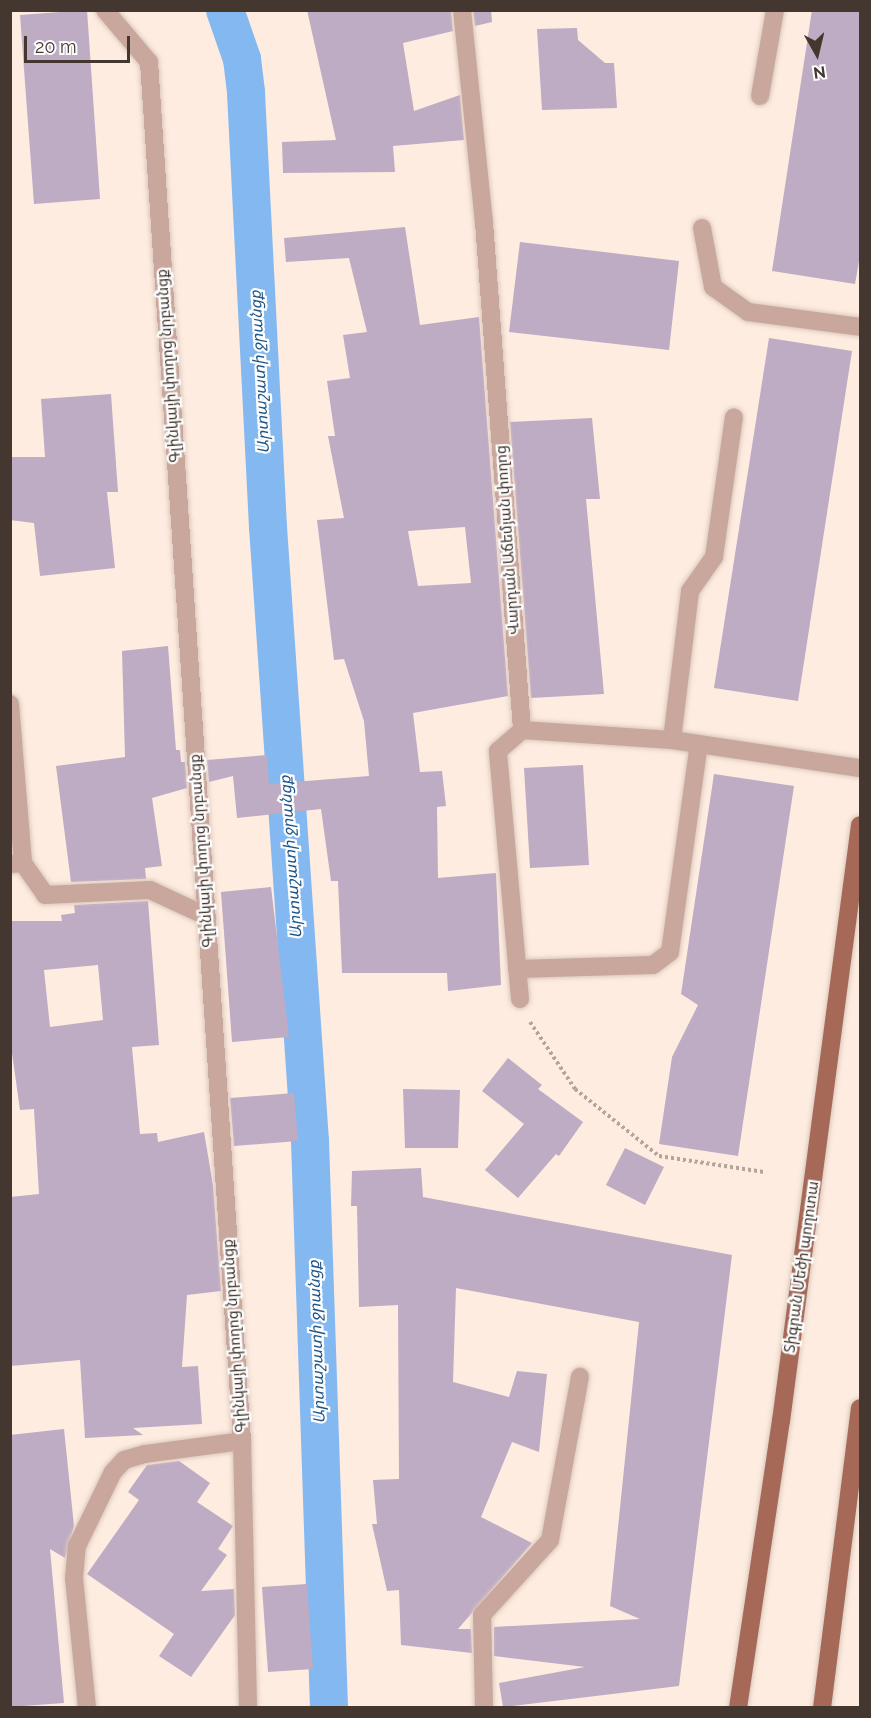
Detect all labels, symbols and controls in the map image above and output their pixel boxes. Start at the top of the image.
scale bar [27,24,134,62]
north arrow [787,24,847,84]
text: 20 m [35,36,77,57]
text: N [812,62,827,83]
street label: Գլինկայի փողոց նրբանցք [153,269,185,463]
water label: Արտաշատի ջրանցք [246,290,274,454]
street label: Վարդան Աճեմյան փողոց [492,445,524,635]
street label: Գլինկայի փողոց նրբանցք [186,754,218,948]
water label: Արտաշատի ջրանցք [276,775,306,939]
street label: Տիգրան Մեծի պողոտա [781,1180,823,1354]
street label: Գլինկայի փողոց նրբանցք [219,1239,251,1433]
water label: Արտաշատի ջրանցք [305,1260,329,1424]

